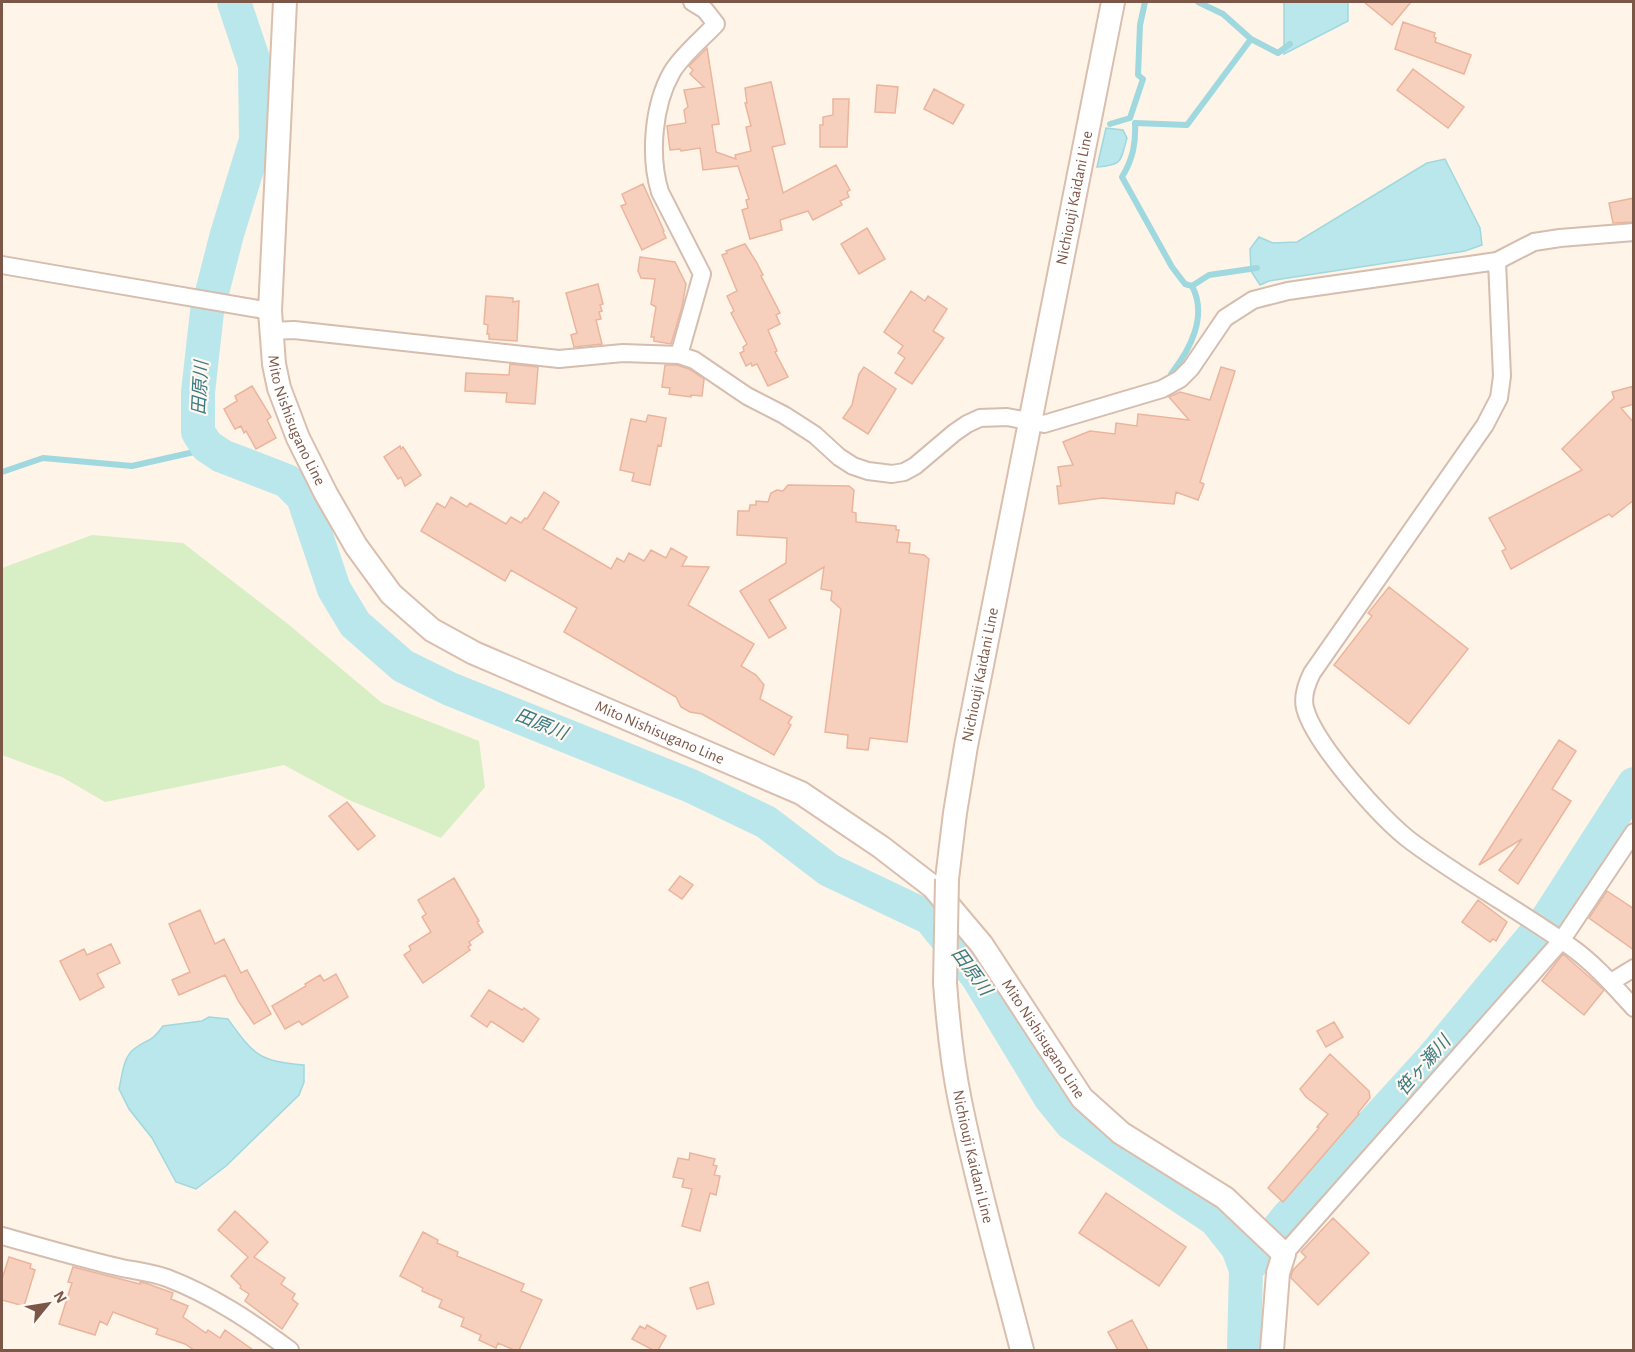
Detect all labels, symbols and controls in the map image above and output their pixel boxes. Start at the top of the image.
street label: Nichiouji Kaidani Line [1053,130,1095,266]
street label: Mito Nishisugano Line [265,355,328,488]
water label: 田原川 [190,359,212,415]
street label: Nichiouji Kaidani Line [959,606,1001,743]
street label: Mito Nishisugano Line [593,698,727,767]
water label: 田原川 [513,706,572,744]
water label: 田原川 [948,944,996,1001]
street label: Mito Nishisugano Line [999,977,1088,1101]
water label: 笹ヶ瀬川 [1392,1030,1456,1099]
street label: Nichiouji Kaidani Line [950,1088,996,1225]
north arrow [18,1274,78,1334]
text: N [50,1288,70,1306]

